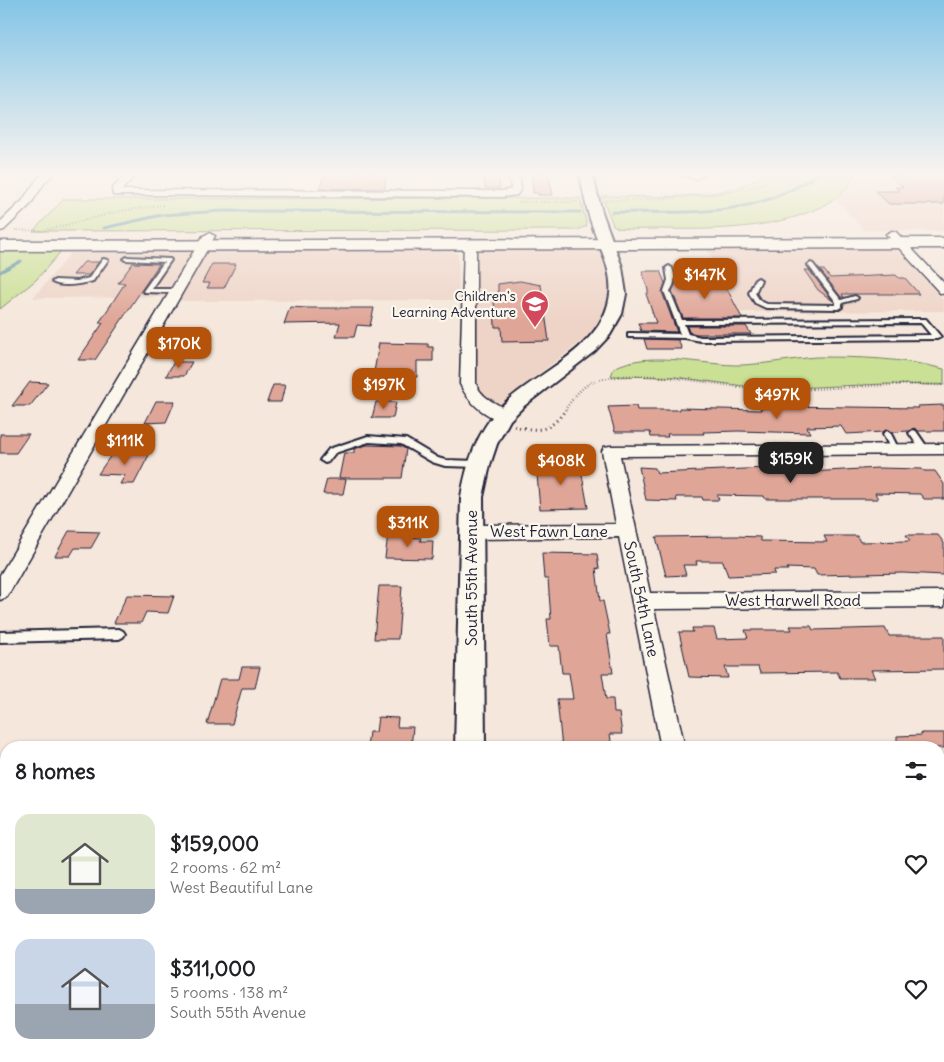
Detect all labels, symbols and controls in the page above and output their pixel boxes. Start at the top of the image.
pin: $147K [670,258,740,300]
text: $147K [684,264,726,284]
place label: Children's Learning Adventure [392,287,516,321]
school or university icon: Children's Learning Adventure [520,289,550,328]
pin: $170K [144,326,214,369]
text: $170K [157,333,201,353]
pin: $197K [349,368,419,410]
text: $197K [363,374,405,394]
pin: $497K [742,378,812,420]
text: $497K [754,384,800,404]
pin: $111K [90,424,160,466]
text: $111K [106,430,144,450]
pin: $159K [756,442,826,484]
pin: $408K [526,444,596,486]
text: $159K [769,448,813,468]
text: $408K [537,450,585,470]
pin: $311K [373,506,443,548]
street label: South 55th Avenue [461,510,481,646]
text: $311K [388,512,428,532]
street label: West Fawn Lane [490,521,608,541]
street label: South 54th Lane [620,539,664,659]
street label: West Harwell Road [725,590,861,610]
icon: filters [902,757,930,785]
text: 8 homes [15,758,95,785]
text: $159,000 [170,830,259,857]
icon: home [55,834,115,894]
icon: heart [902,850,930,878]
text: 2 rooms · 62 m² [170,857,281,877]
text: West Beautiful Lane [170,877,313,897]
text: $311,000 [170,955,256,982]
icon: home [55,959,115,1019]
icon: heart [902,975,930,1003]
text: 5 rooms · 138 m² [170,982,288,1002]
text: South 55th Avenue [170,1002,306,1022]

